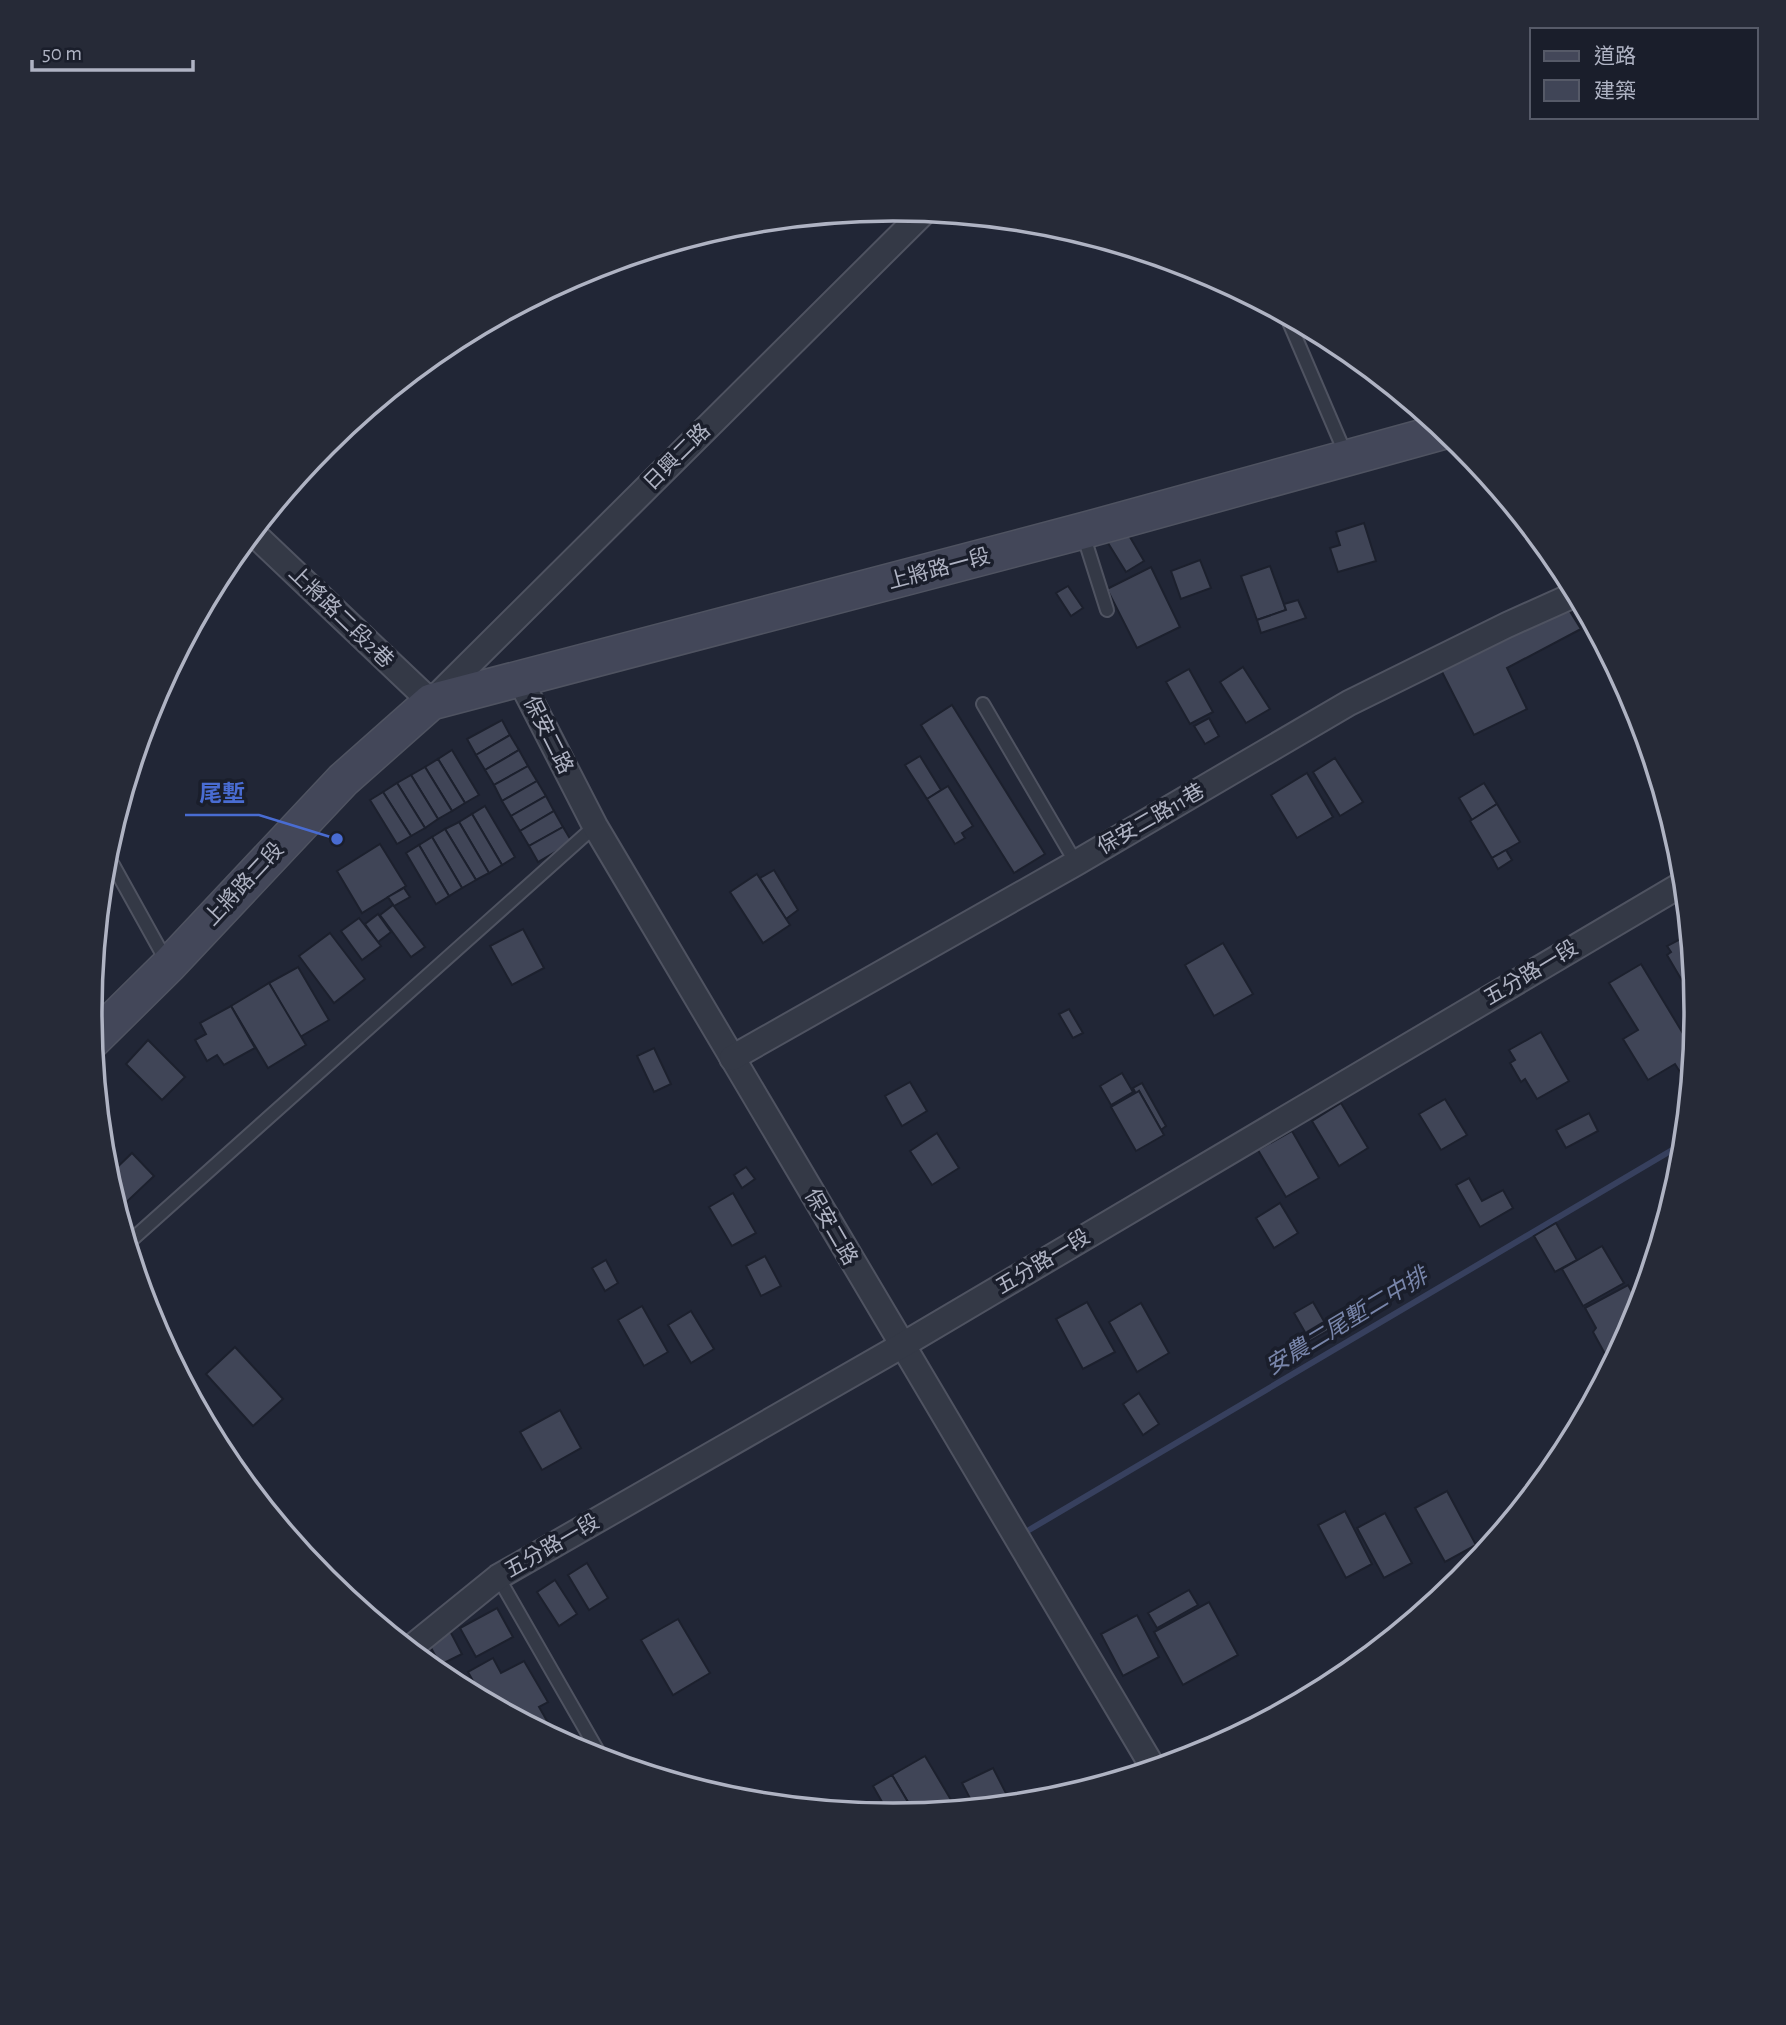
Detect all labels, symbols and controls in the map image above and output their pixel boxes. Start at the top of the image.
scale bar [32,28,192,72]
legend [1530,28,1758,119]
text: 50 m [42,43,82,64]
text: 道路 [1594,45,1636,67]
text: 建築 [1594,80,1636,102]
street label: 日興二路 [639,419,714,494]
street label: 上將路一段 [885,544,992,593]
street label: 上將路二段2巷 [285,562,398,672]
street label: 保安二路 [520,692,577,777]
callout: 尾塹 [185,771,259,815]
street label: 保安二路11巷 [1094,779,1208,858]
text: 尾塹 [199,781,245,806]
street label: 上將路二段 [200,838,287,930]
street label: 五分路一段 [1480,936,1581,1009]
street label: 保安二路 [801,1185,862,1269]
street label: 五分路一段 [992,1225,1093,1298]
water label: 安農二尾塹二中排 [1261,1261,1434,1379]
street label: 五分路一段 [501,1510,603,1581]

